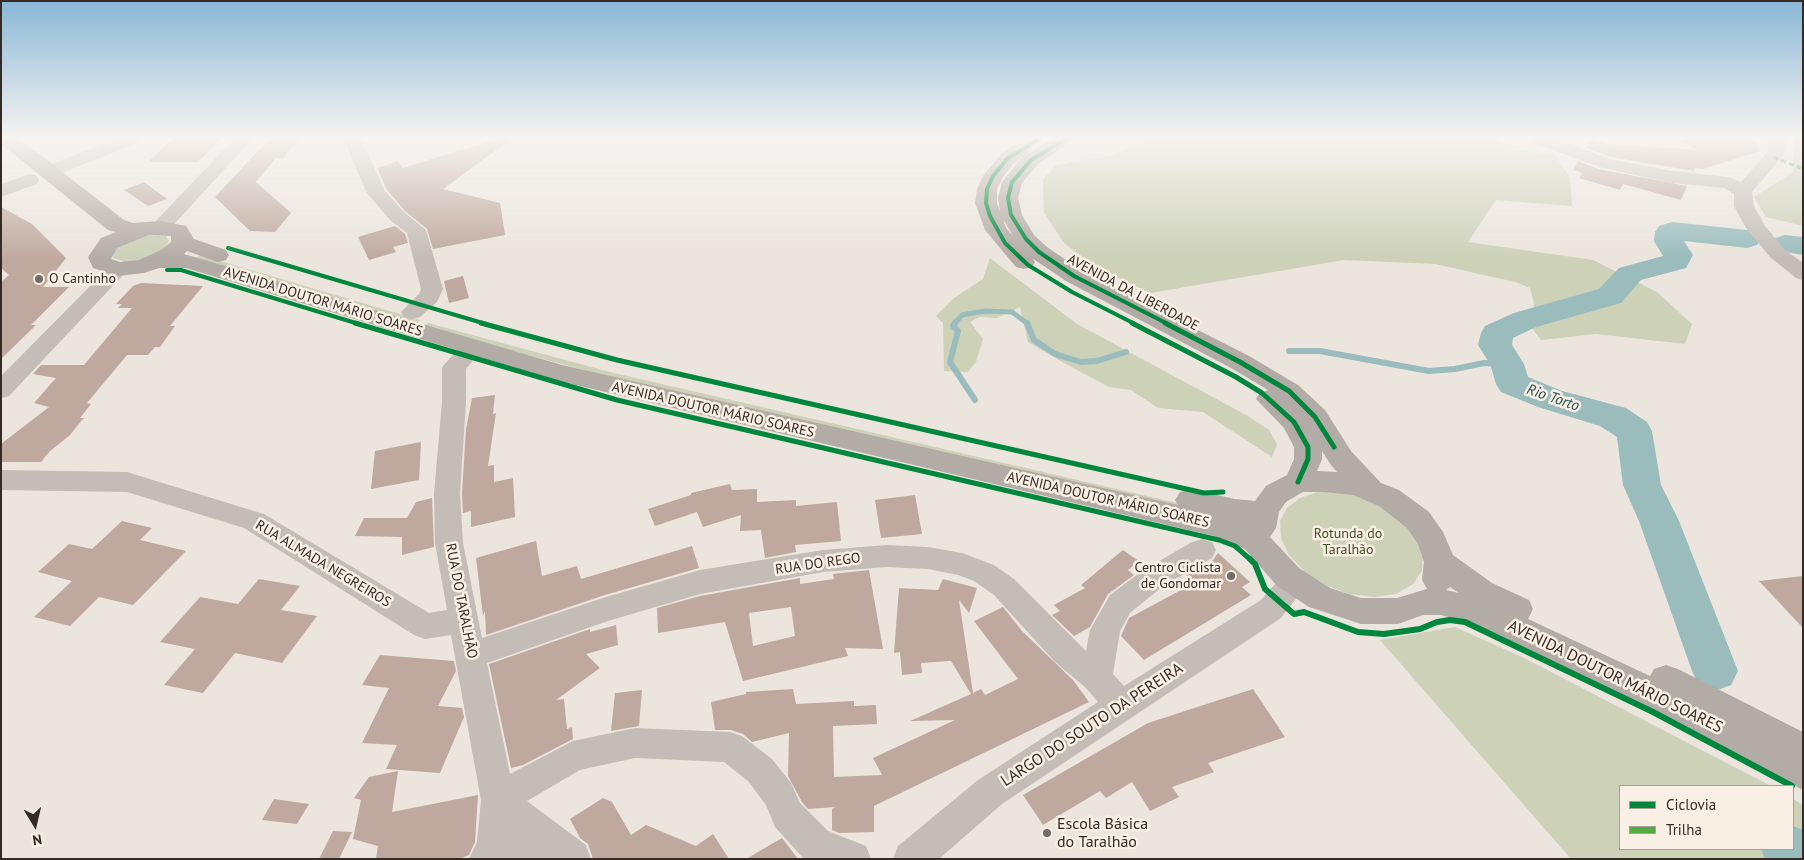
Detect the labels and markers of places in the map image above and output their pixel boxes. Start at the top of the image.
place label: O Cantinho [49,271,116,287]
marker: O Cantinho [33,273,45,285]
place label: Centro Ciclista de Gondomar [1134,560,1221,592]
marker: Centro Ciclista de Gondomar [1225,570,1237,582]
place label: Escola Básica do Taralhão [1057,814,1148,852]
marker: Escola Básica do Taralhão [1041,827,1053,839]

